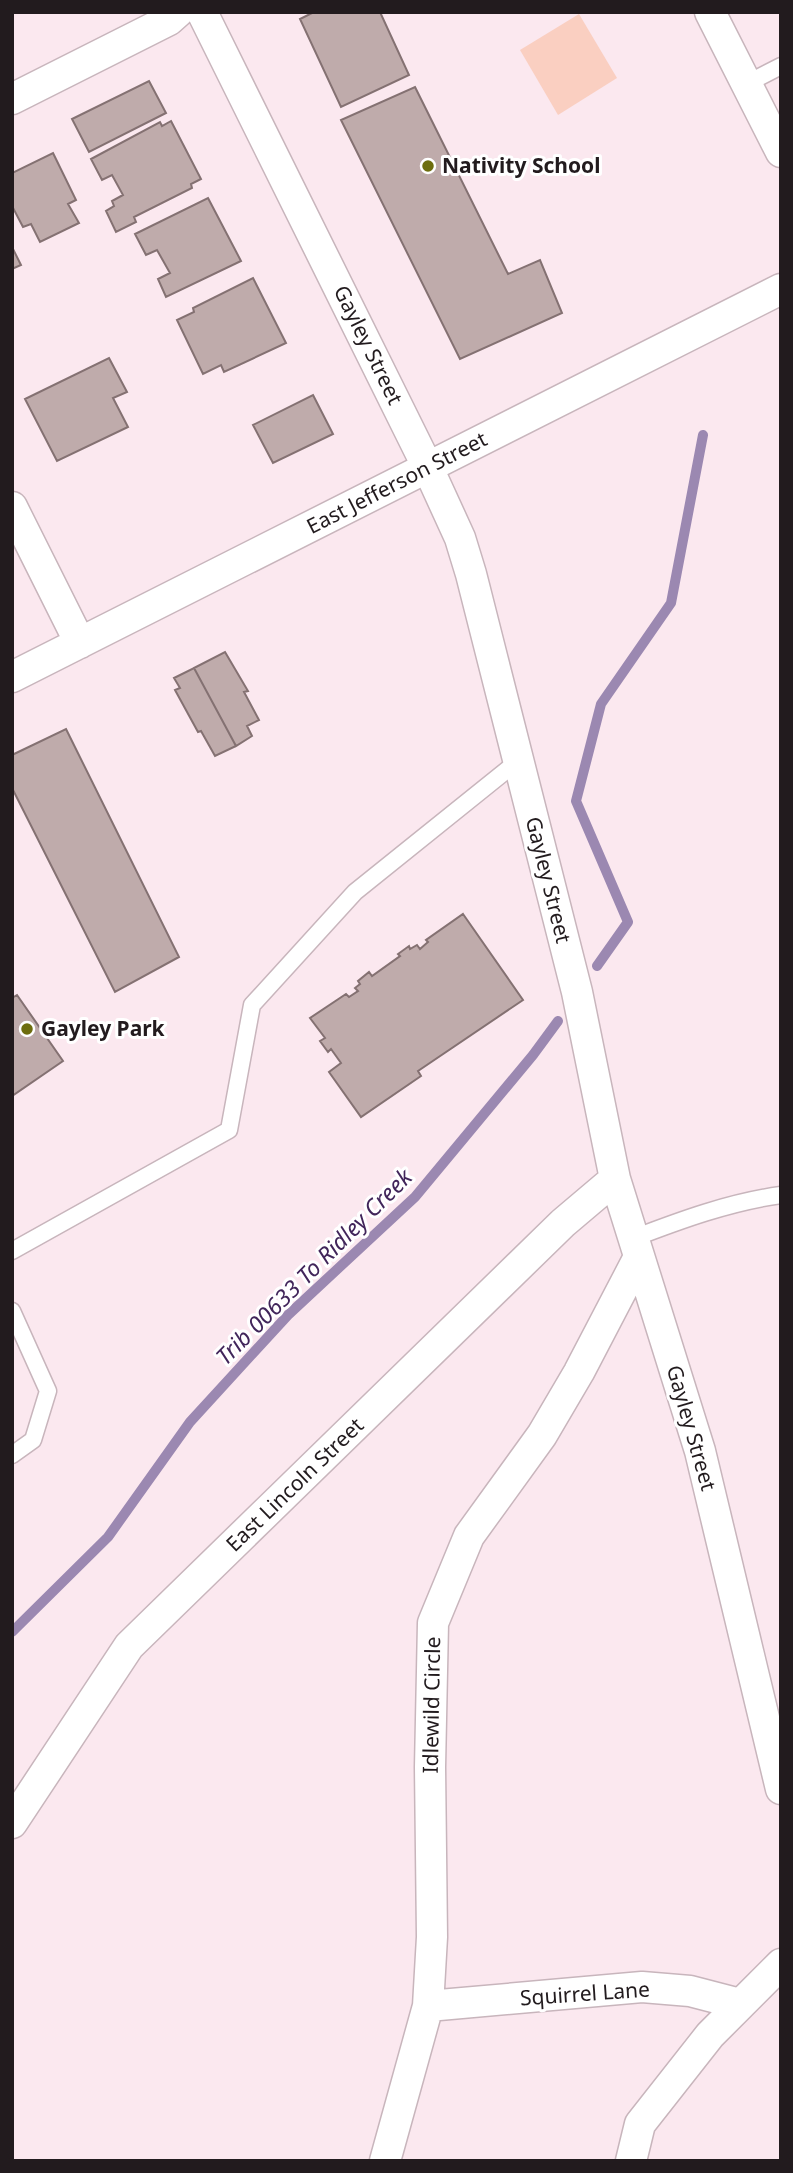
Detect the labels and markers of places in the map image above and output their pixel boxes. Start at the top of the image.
place label: Nativity School [442,151,600,179]
marker: Nativity School [420,158,436,174]
place label: Gayley Park [41,1014,166,1042]
marker: Gayley Park [19,1021,35,1037]

